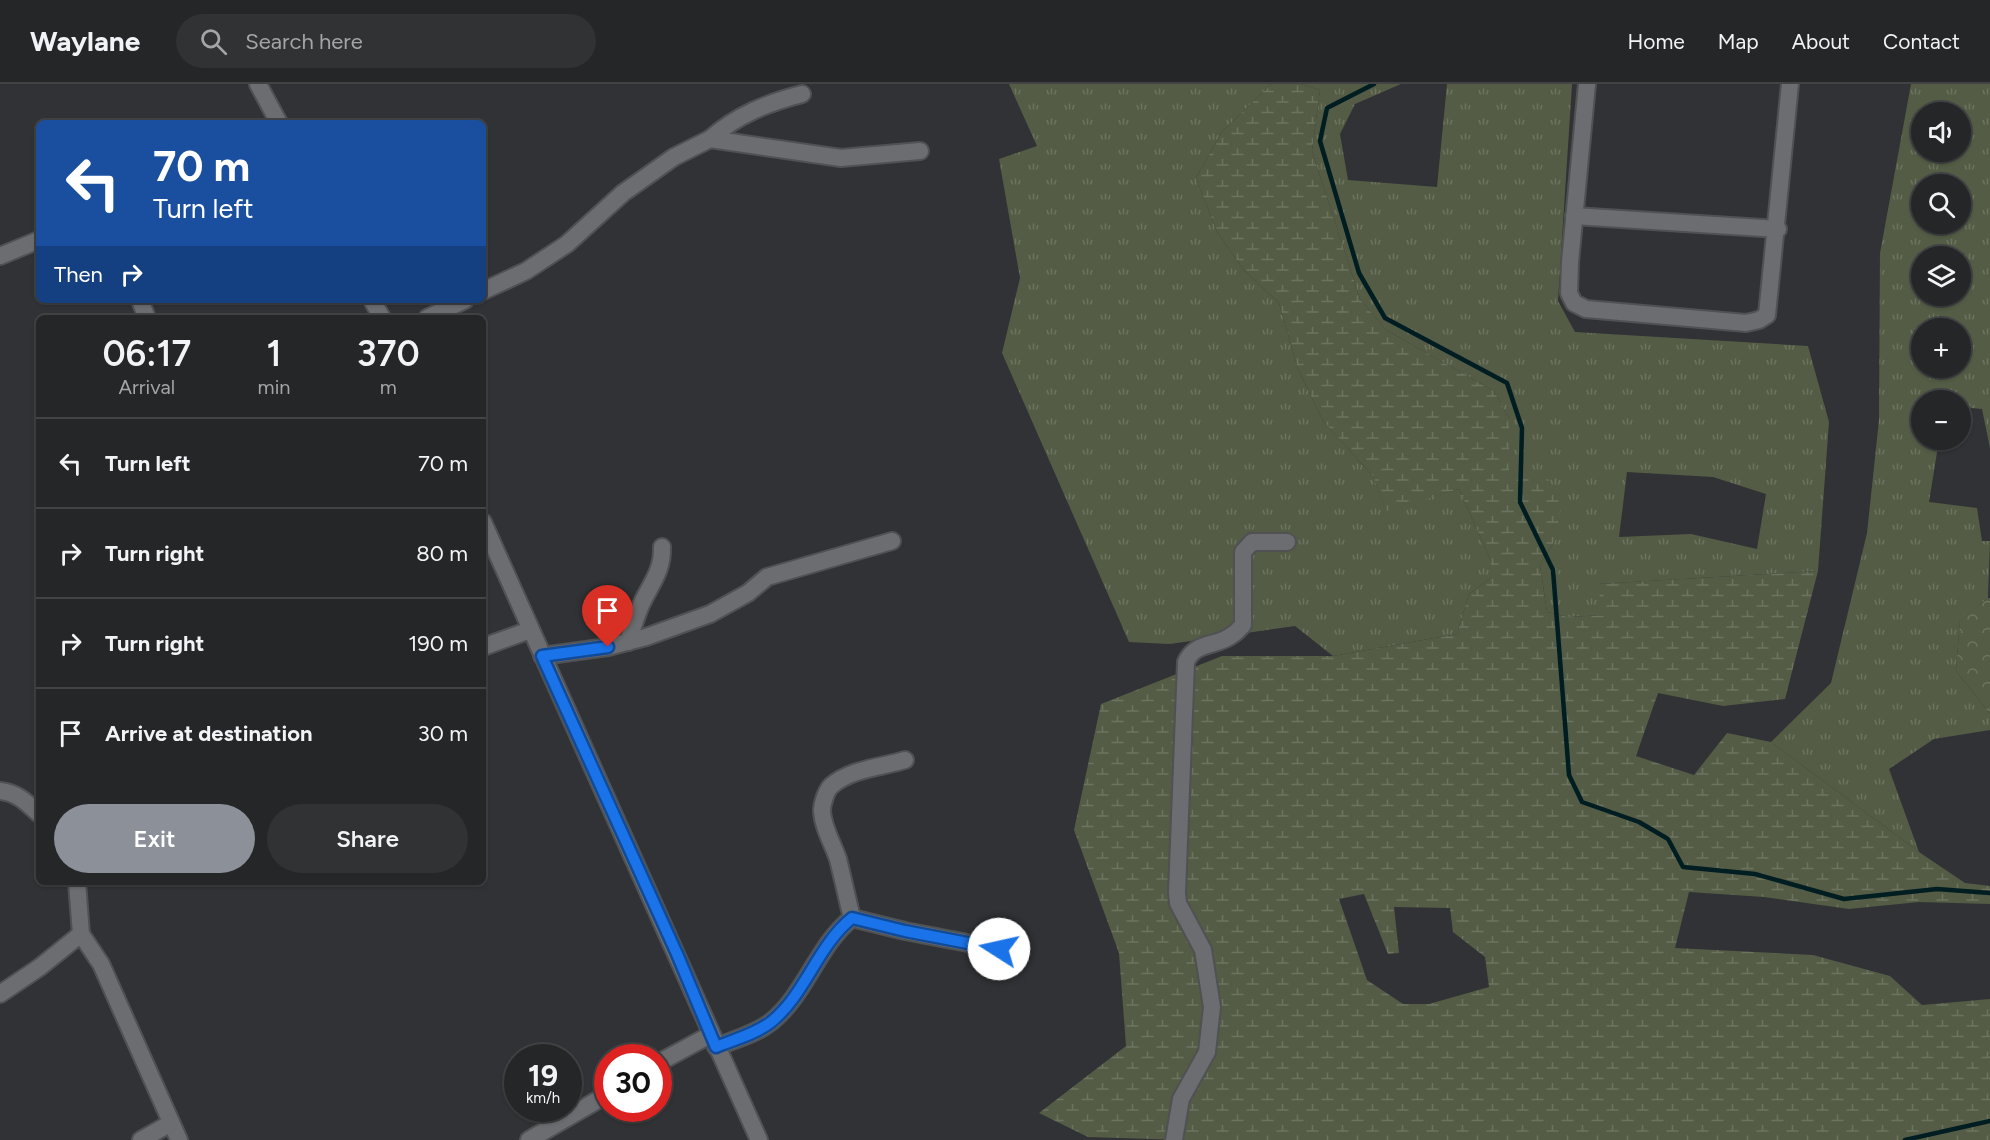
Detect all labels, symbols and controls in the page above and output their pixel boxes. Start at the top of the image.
search box [176,14,596,68]
text: Waylane [30,24,140,58]
icon: search [197,25,230,58]
text: Search here [245,28,363,55]
text: Home [1628,29,1685,54]
text: Map [1718,29,1759,54]
text: About [1792,29,1850,54]
text: Contact [1883,29,1960,54]
map controls [1911,102,1971,450]
button: sound [1911,102,1971,162]
text: 70 m [153,141,250,192]
icon: left [54,144,132,222]
button: search [1911,174,1971,234]
text: Turn left [153,192,253,225]
button: layers [1911,246,1971,306]
icon: right [115,258,148,291]
text: Then [54,261,103,288]
button: + [1911,318,1971,378]
text: 06:17 [102,332,191,375]
text: 1 [266,332,282,375]
text: 370 [357,332,420,375]
text: Arrival [119,375,175,399]
text: min [258,375,290,399]
text: m [380,375,397,399]
button: − [1911,390,1971,450]
icon: left [54,447,87,480]
text: Turn left [105,450,191,477]
text: 70 m [418,450,468,477]
icon: right [54,537,87,570]
text: Turn right [105,540,204,567]
text: 80 m [416,540,468,567]
pin [582,585,633,647]
icon: arrive [591,594,624,627]
icon: right [54,627,87,660]
text: Turn right [105,630,204,657]
text: 190 m [408,630,468,657]
icon: arrive [54,717,87,750]
text: Arrive at destination [105,720,313,747]
text: 30 m [418,720,468,747]
button: Exit [54,804,255,873]
button: Share [267,804,468,873]
position arrow [967,917,1031,981]
speed limit sign: 30 [594,1044,672,1122]
text: 19 [528,1057,558,1094]
text: km/h [526,1089,560,1107]

